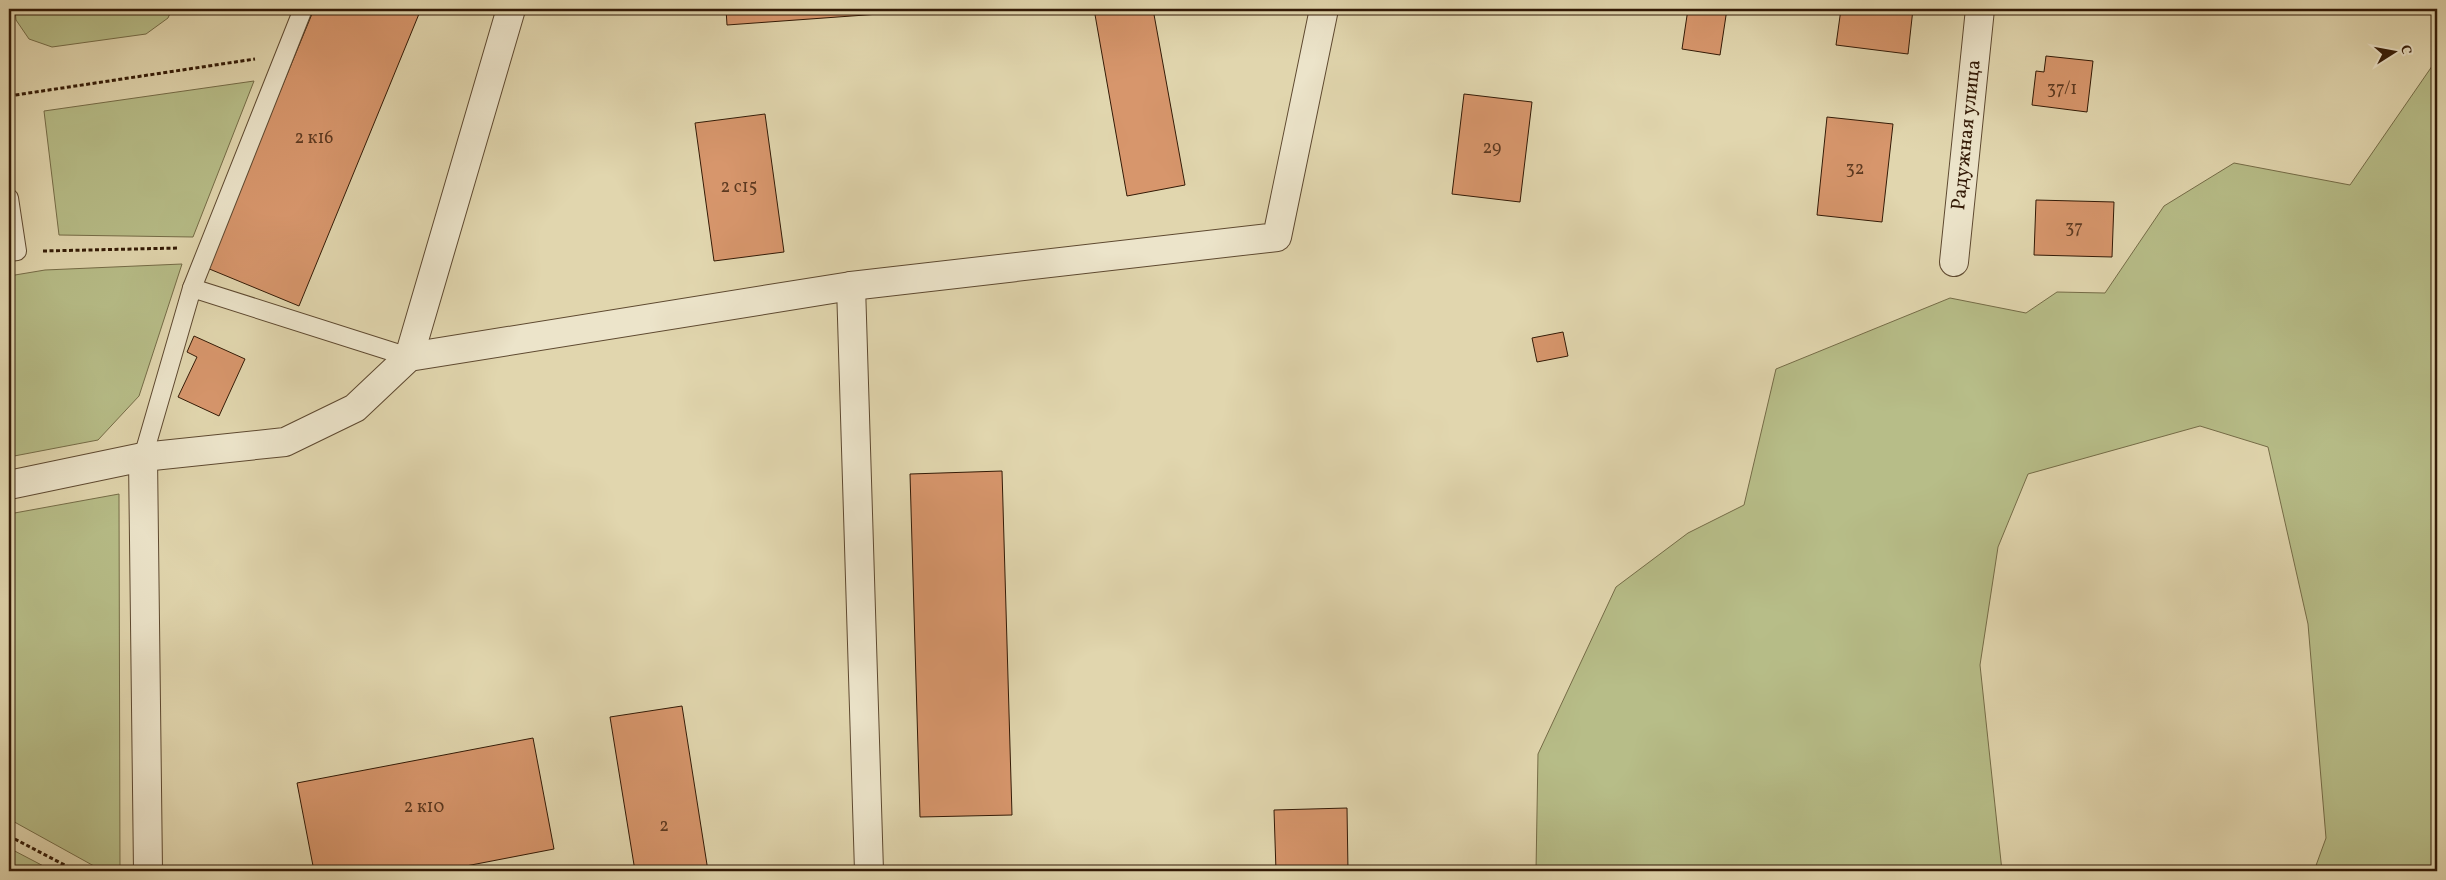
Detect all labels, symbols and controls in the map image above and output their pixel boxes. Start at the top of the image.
north arrow [2368,28,2418,78]
text: С [2395,44,2415,56]
street label: Радужная улица [1945,58,1989,212]
house number: 37/1 [2047,77,2077,102]
house number: 2 к16 [295,126,333,151]
house number: 29 [1483,136,1501,161]
house number: 32 [1846,157,1864,182]
house number: 2 с15 [721,175,757,200]
house number: 37 [2065,216,2083,241]
house number: 2 к10 [404,795,445,820]
house number: 2 [659,814,669,839]

